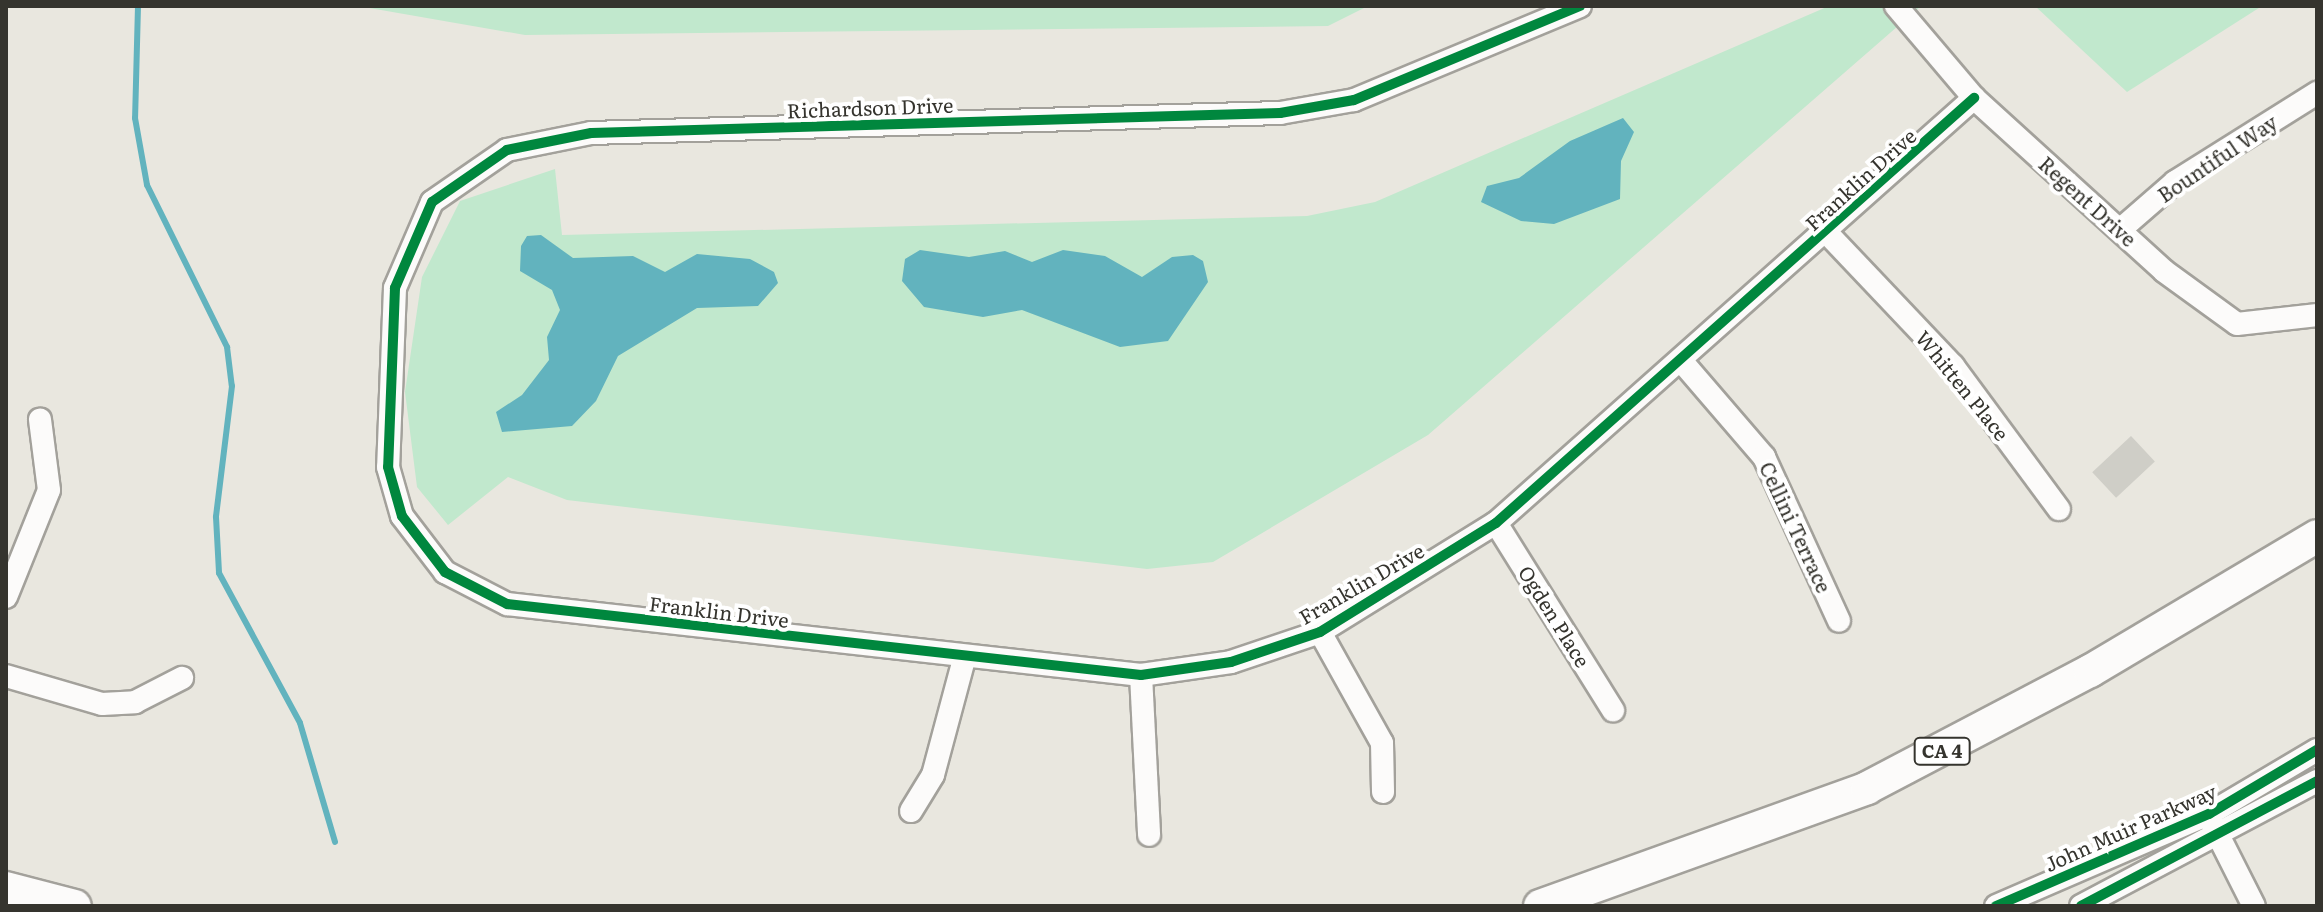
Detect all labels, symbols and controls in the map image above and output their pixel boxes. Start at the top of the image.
street label: Richardson Drive [786,92,954,122]
street label: Bountiful Way [2153,109,2281,207]
street label: Franklin Drive [1800,123,1920,235]
street label: Regent Drive [2034,151,2142,251]
street label: Whitten Place [1911,325,2015,445]
street label: Cellini Terrace [1755,458,1837,596]
street label: Franklin Drive [1294,537,1428,629]
street label: Ogden Place [1514,561,1596,671]
street label: Franklin Drive [648,591,790,631]
road number: CA 4 [1912,737,1972,765]
street label: John Muir Parkway [2040,778,2220,876]

